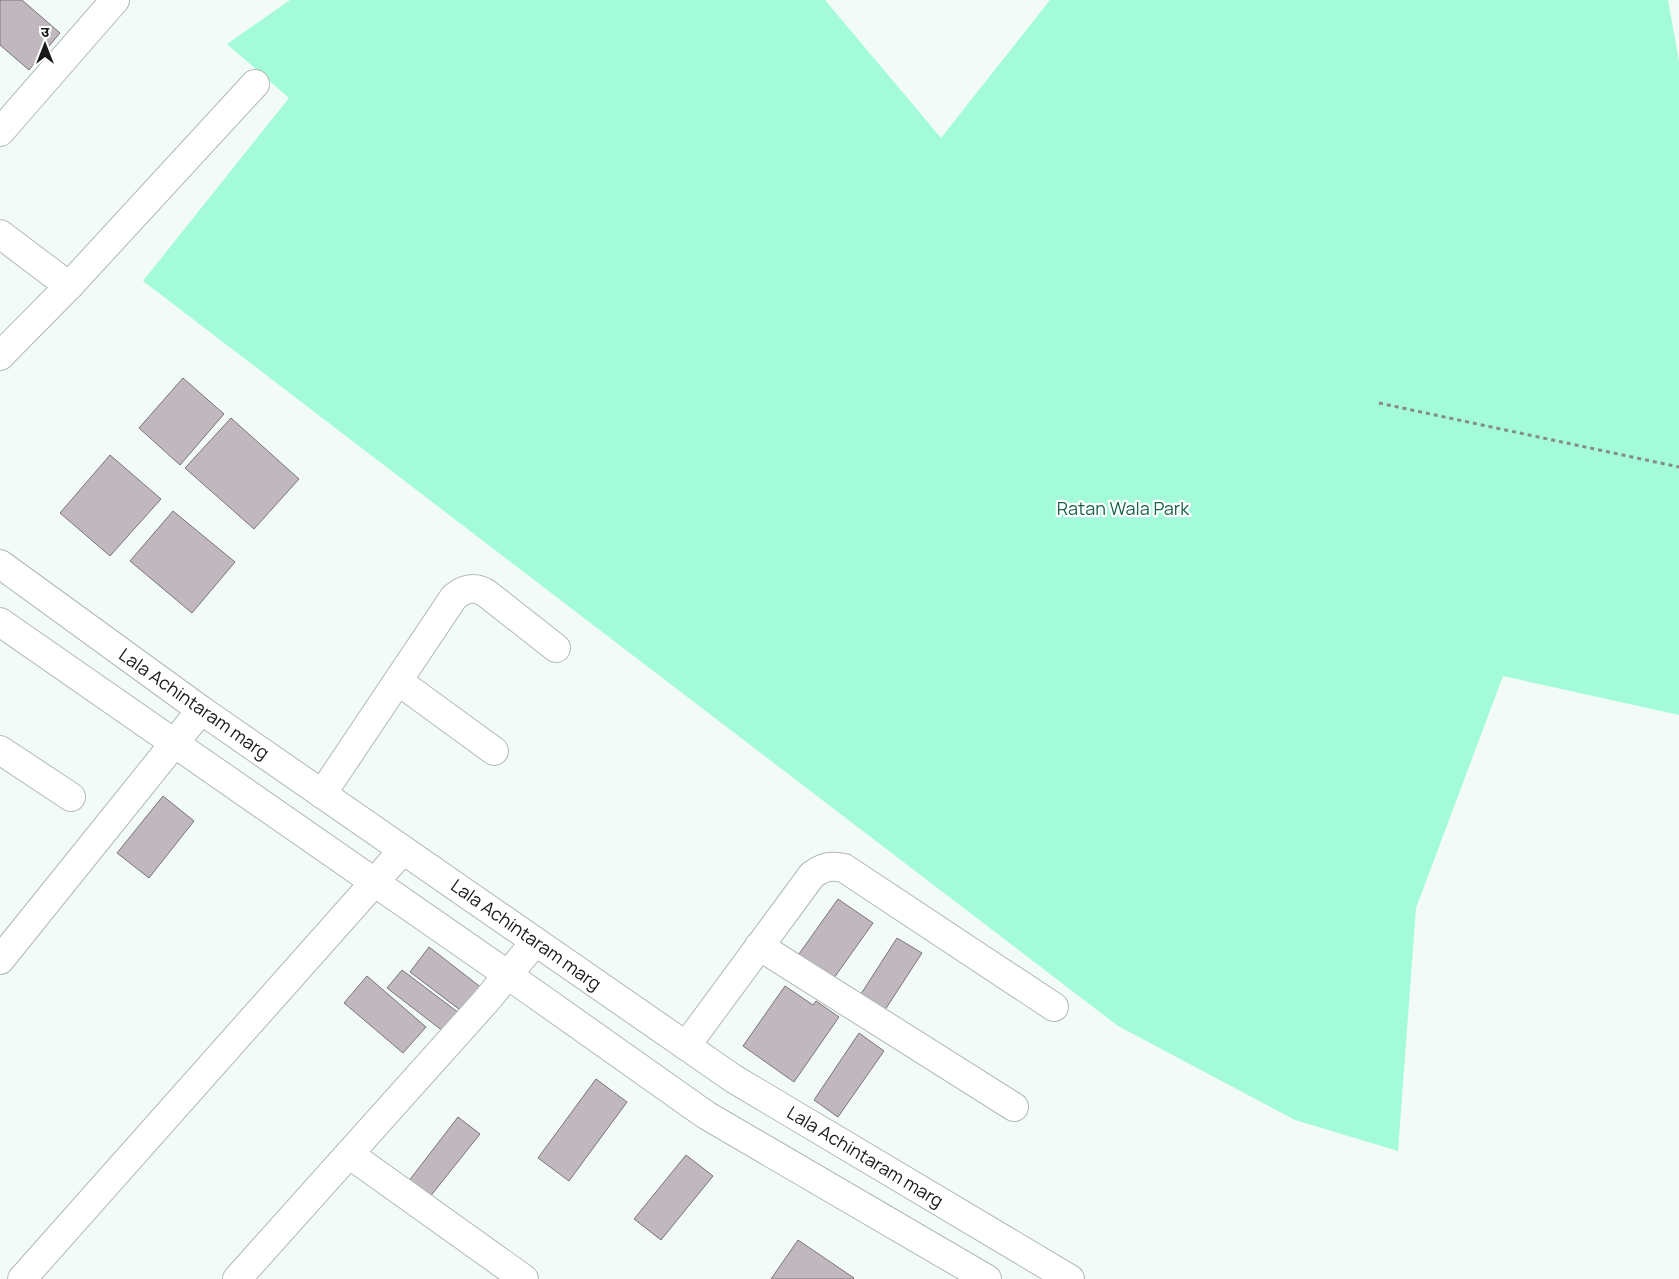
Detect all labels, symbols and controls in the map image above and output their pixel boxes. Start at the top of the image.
north arrow [20,20,70,70]
text: उ [41,22,50,41]
park label: Ratan Wala Park [1057,496,1190,520]
street label: Lala Achintaram marg [115,642,274,764]
street label: Lala Achintaram marg [447,873,606,995]
street label: Lala Achintaram marg [783,1100,948,1212]

